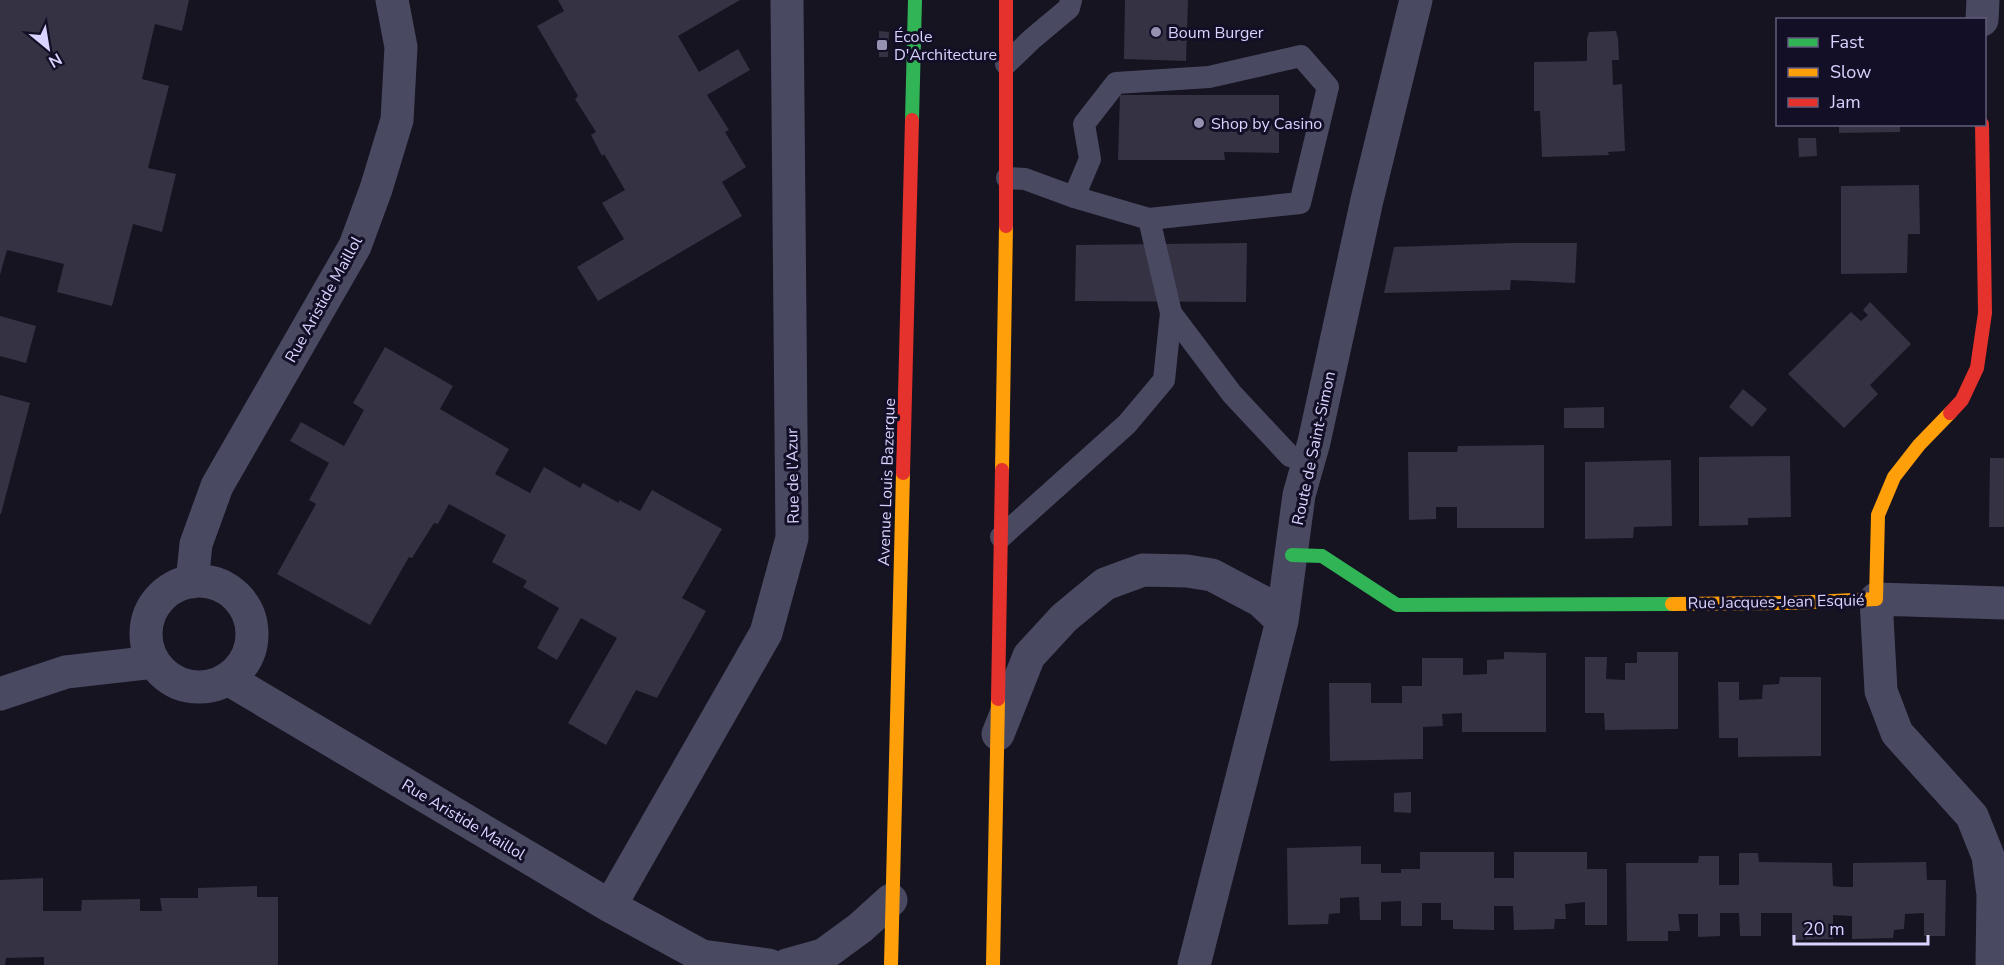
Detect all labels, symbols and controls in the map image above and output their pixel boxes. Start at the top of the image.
north arrow [18,18,78,78]
legend [1776,18,1986,126]
place label: Boum Burger [1168,22,1264,44]
marker: Boum Burger [1149,25,1163,39]
place label: École D'Architecture [894,26,997,66]
text: Fast [1830,30,1865,54]
marker: École D'Architecture [875,38,889,52]
text: N [44,48,66,73]
text: Slow [1830,60,1871,84]
text: Jam [1829,90,1861,114]
place label: Shop by Casino [1211,113,1322,135]
marker: Shop by Casino [1192,116,1206,130]
street label: Rue Aristide Maillol [280,232,368,367]
street label: Route de Saint-Simon [1287,369,1341,527]
street label: Avenue Louis Bazerque [873,398,901,566]
street label: Rue de l'Azur [781,428,805,524]
street label: Rue Jacques-Jean Esquié [1687,589,1865,615]
street label: Rue Aristide Maillol [397,774,530,866]
scale bar [1794,908,1928,946]
text: 20 m [1803,917,1845,941]

